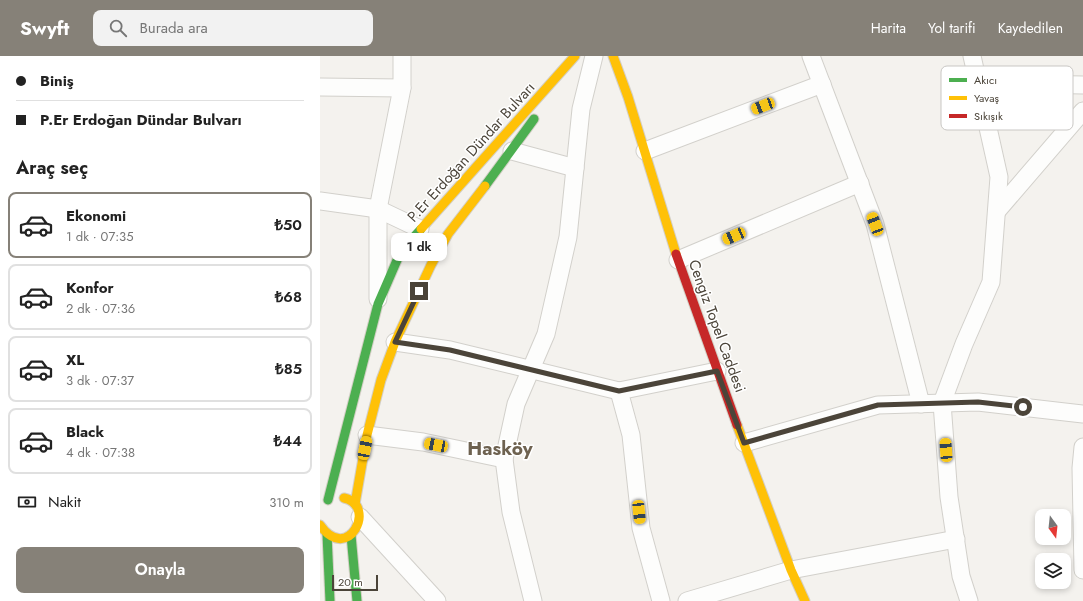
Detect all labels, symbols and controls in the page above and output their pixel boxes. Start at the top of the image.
search box [93,10,373,46]
text: Swyft [20,15,69,42]
icon: search [107,17,129,39]
text: Burada ara [139,17,208,39]
text: Harita [871,18,906,38]
text: Yol tarifi [928,18,976,38]
text: Kaydedilen [998,18,1063,38]
legend [941,66,1073,130]
text: Biniş [40,70,74,92]
text: Akıcı [974,72,997,88]
street label: P.Er Erdoğan Dündar Bulvarı [402,77,540,227]
text: Yavaş [974,90,999,106]
car [750,96,776,116]
text: Sıkışık [974,108,1003,124]
text: P.Er Erdoğan Dündar Bulvarı [40,109,242,131]
text: Araç seç [16,155,88,181]
text: Ekonomi [66,205,126,227]
icon: car [18,207,54,243]
car [865,211,885,237]
text: ₺50 [274,214,302,236]
car [721,226,747,246]
text: 1 dk · 07:35 [66,227,134,246]
callout: 1 dk [391,233,447,261]
text: 1 dk [406,237,432,256]
street label: Cengiz Topel Caddesi [683,257,751,395]
text: Konfor [66,277,114,299]
icon: car [18,279,54,315]
route end [410,282,428,300]
text: ₺68 [275,286,302,308]
text: 2 dk · 07:36 [66,299,135,318]
text: XL [66,349,84,371]
icon: car [18,351,54,387]
text: ₺85 [275,358,302,380]
text: 3 dk · 07:37 [66,371,134,390]
route start [1014,398,1032,416]
text: Black [66,421,104,443]
icon: car [18,423,54,459]
text: ₺44 [274,430,302,452]
car [357,435,373,461]
district label: Hasköy [467,435,534,462]
car [423,437,449,453]
car [939,438,953,462]
text: 4 dk · 07:38 [66,443,135,462]
icon: cash [16,491,38,513]
text: Nakit [48,491,81,513]
text: 310 m [269,493,304,512]
car [632,499,646,525]
north arrow [1035,509,1071,545]
map controls [1035,509,1071,589]
button: Onayla [16,547,304,593]
button: layers [1035,553,1071,589]
scale bar [332,573,378,592]
text: 20 m [338,574,363,590]

